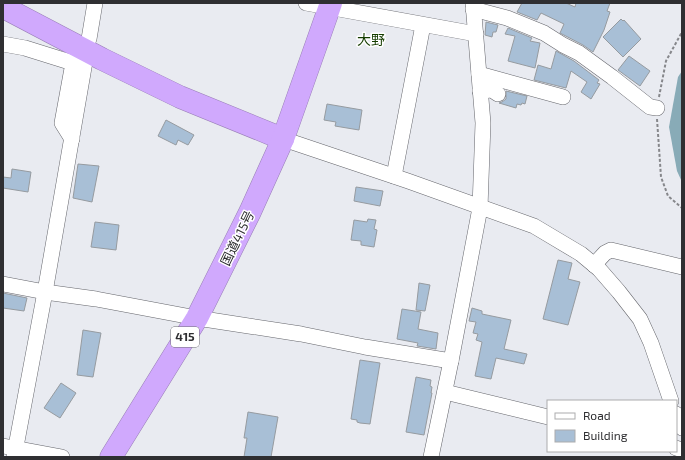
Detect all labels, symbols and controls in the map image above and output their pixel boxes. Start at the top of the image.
district label: 大野 [357,31,385,48]
street label: 国道415号 [217,208,257,268]
road number: 415 [171,327,199,347]
legend [547,400,677,452]
text: Road [583,408,611,422]
text: Building [583,428,628,442]

